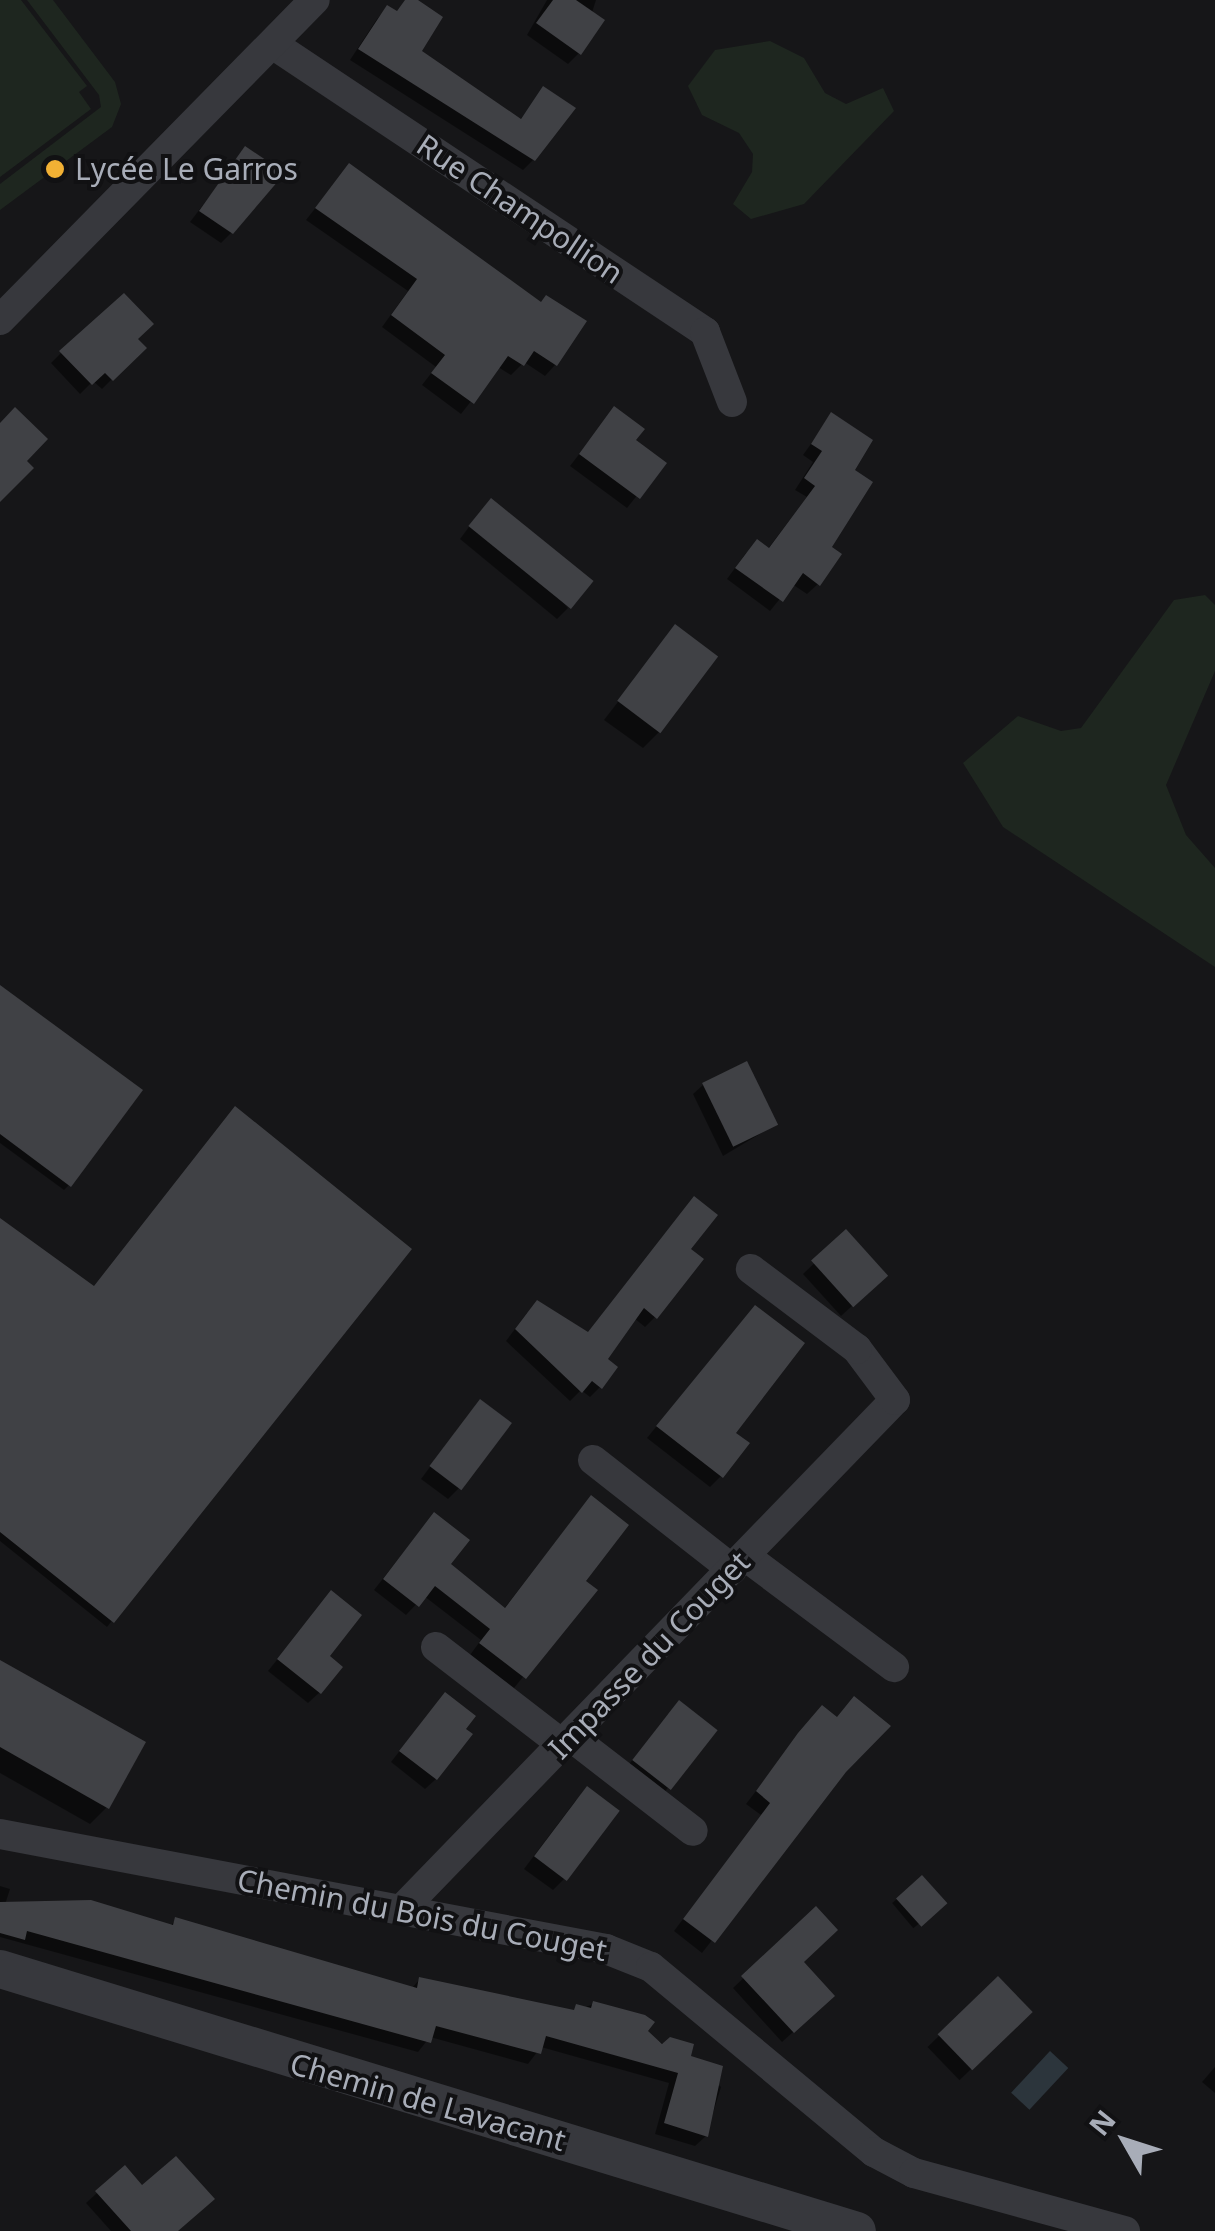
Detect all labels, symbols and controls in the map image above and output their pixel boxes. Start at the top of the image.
street label: Rue Champollion [410,127,630,291]
place label: Lycée Le Garros [75,151,298,187]
marker: Lycée Le Garros [44,158,66,180]
street label: Impasse du Couget [541,1544,757,1766]
street label: Chemin du Bois du Couget [234,1862,610,1968]
street label: Chemin de Lavacant [286,2045,570,2159]
north arrow [1075,2091,1175,2191]
text: N [1080,2101,1124,2143]

